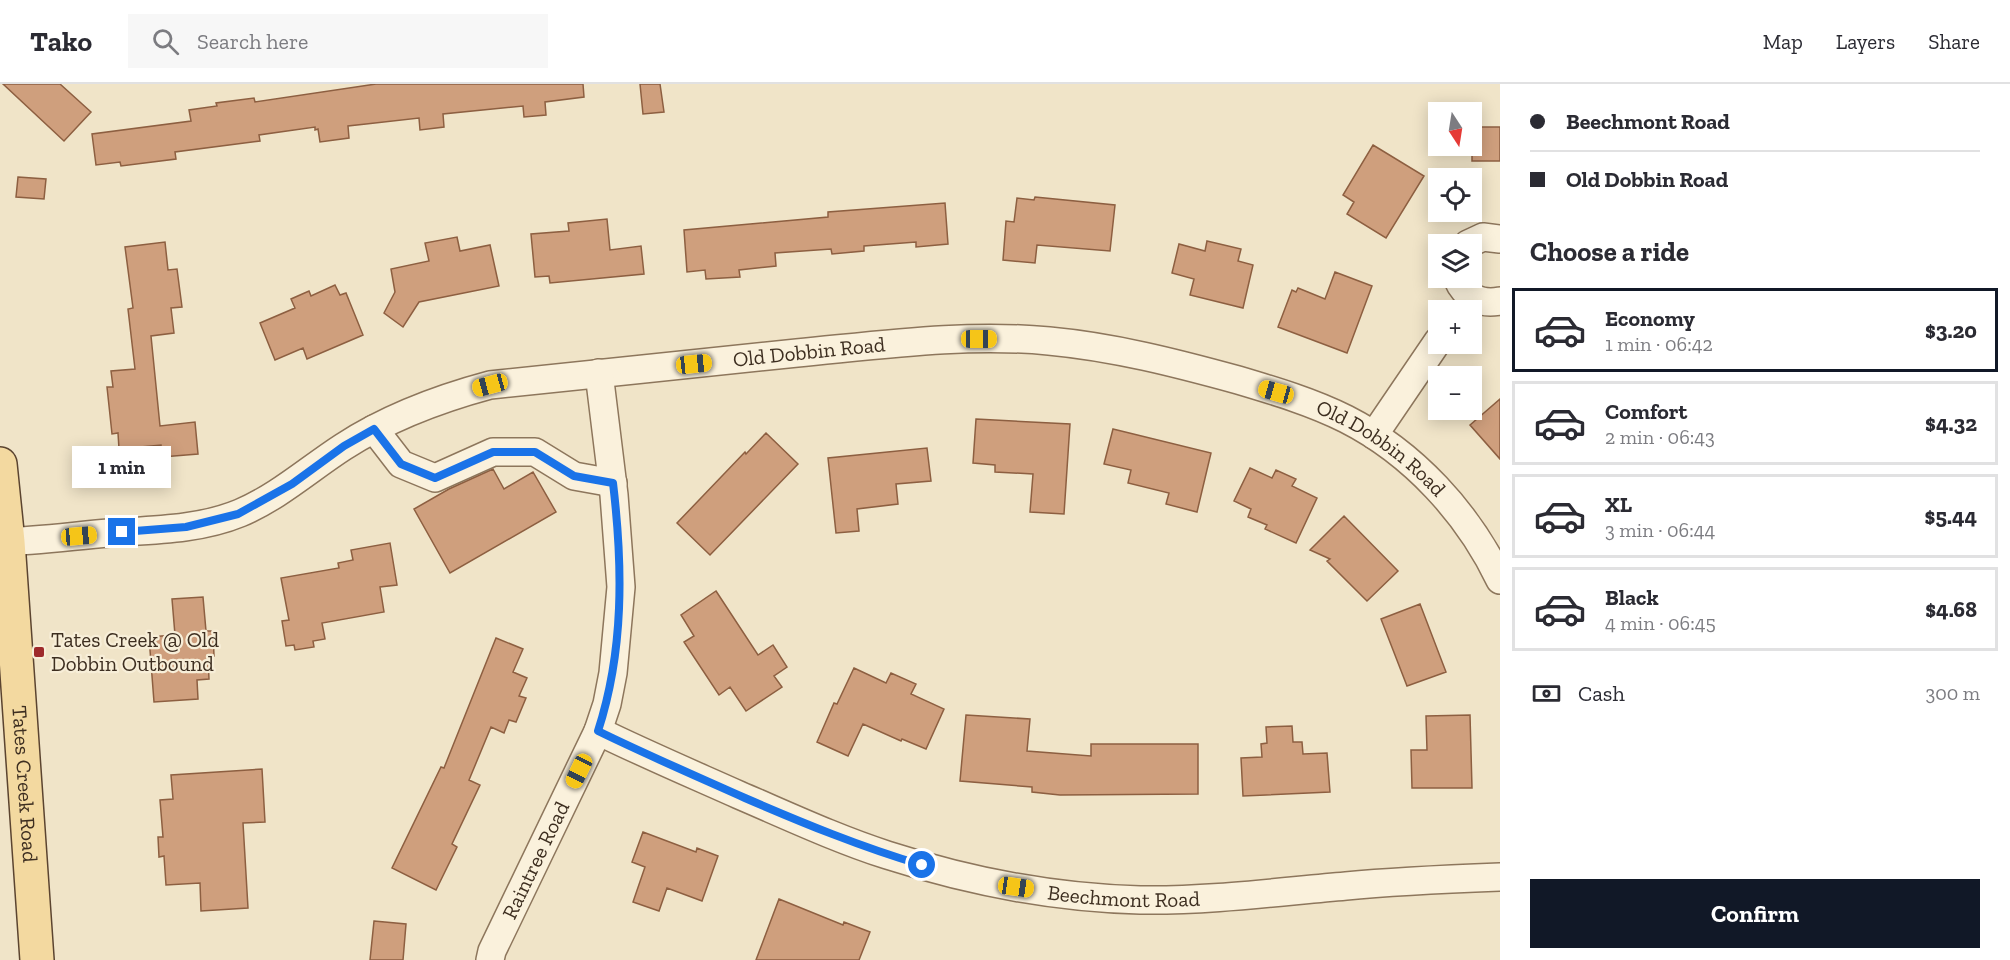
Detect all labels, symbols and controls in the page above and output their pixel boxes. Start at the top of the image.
search box [128,14,548,68]
text: Tako [30,25,92,58]
icon: search [149,25,182,58]
text: Search here [197,28,308,55]
text: Map [1763,29,1803,54]
text: Layers [1836,29,1895,54]
text: Share [1928,29,1980,54]
north arrow [1428,102,1482,156]
map controls [1428,102,1482,420]
text: Beechmont Road [1566,108,1730,135]
text: Old Dobbin Road [1566,166,1728,193]
button: locate [1428,168,1482,222]
button: layers [1428,234,1482,288]
text: Choose a ride [1530,236,1689,268]
button: + [1428,300,1482,354]
icon: car [1533,303,1587,357]
text: Economy [1605,305,1695,332]
text: $3.20 [1925,317,1977,344]
car [961,330,997,348]
street label: Old Dobbin Road [732,331,887,372]
text: 1 min · 06:42 [1605,332,1713,356]
car [675,353,713,375]
button: − [1428,366,1482,420]
car [470,372,510,398]
car [1256,378,1296,406]
street label: Old Dobbin Road [1313,394,1451,502]
icon: car [1533,396,1587,450]
text: Comfort [1605,398,1687,425]
text: $4.32 [1925,410,1977,437]
text: 2 min · 06:43 [1605,425,1715,449]
callout: 1 min [72,445,172,487]
text: 1 min [98,455,145,479]
icon: car [1533,489,1587,543]
text: XL [1605,491,1632,518]
text: $5.44 [1925,503,1977,530]
route end [108,518,135,545]
text: 3 min · 06:44 [1605,518,1715,542]
car [60,525,98,547]
icon: car [1533,582,1587,636]
text: Black [1605,584,1659,611]
text: $4.68 [1925,596,1977,623]
text: 4 min · 06:45 [1605,611,1716,635]
place label: Tates Creek @ Old Dobbin Outbound [51,627,219,676]
marker: Tates Creek @ Old Dobbin Outbound [32,645,46,659]
icon: cash [1530,677,1563,710]
text: Cash [1578,680,1625,707]
text: 300 m [1925,681,1980,705]
street label: Tates Creek Road [7,705,43,864]
car [563,751,595,791]
street label: Raintree Road [496,797,574,923]
route start [908,851,935,878]
car [997,876,1035,898]
street label: Beechmont Road [1046,879,1201,912]
button: Confirm [1530,879,1980,948]

